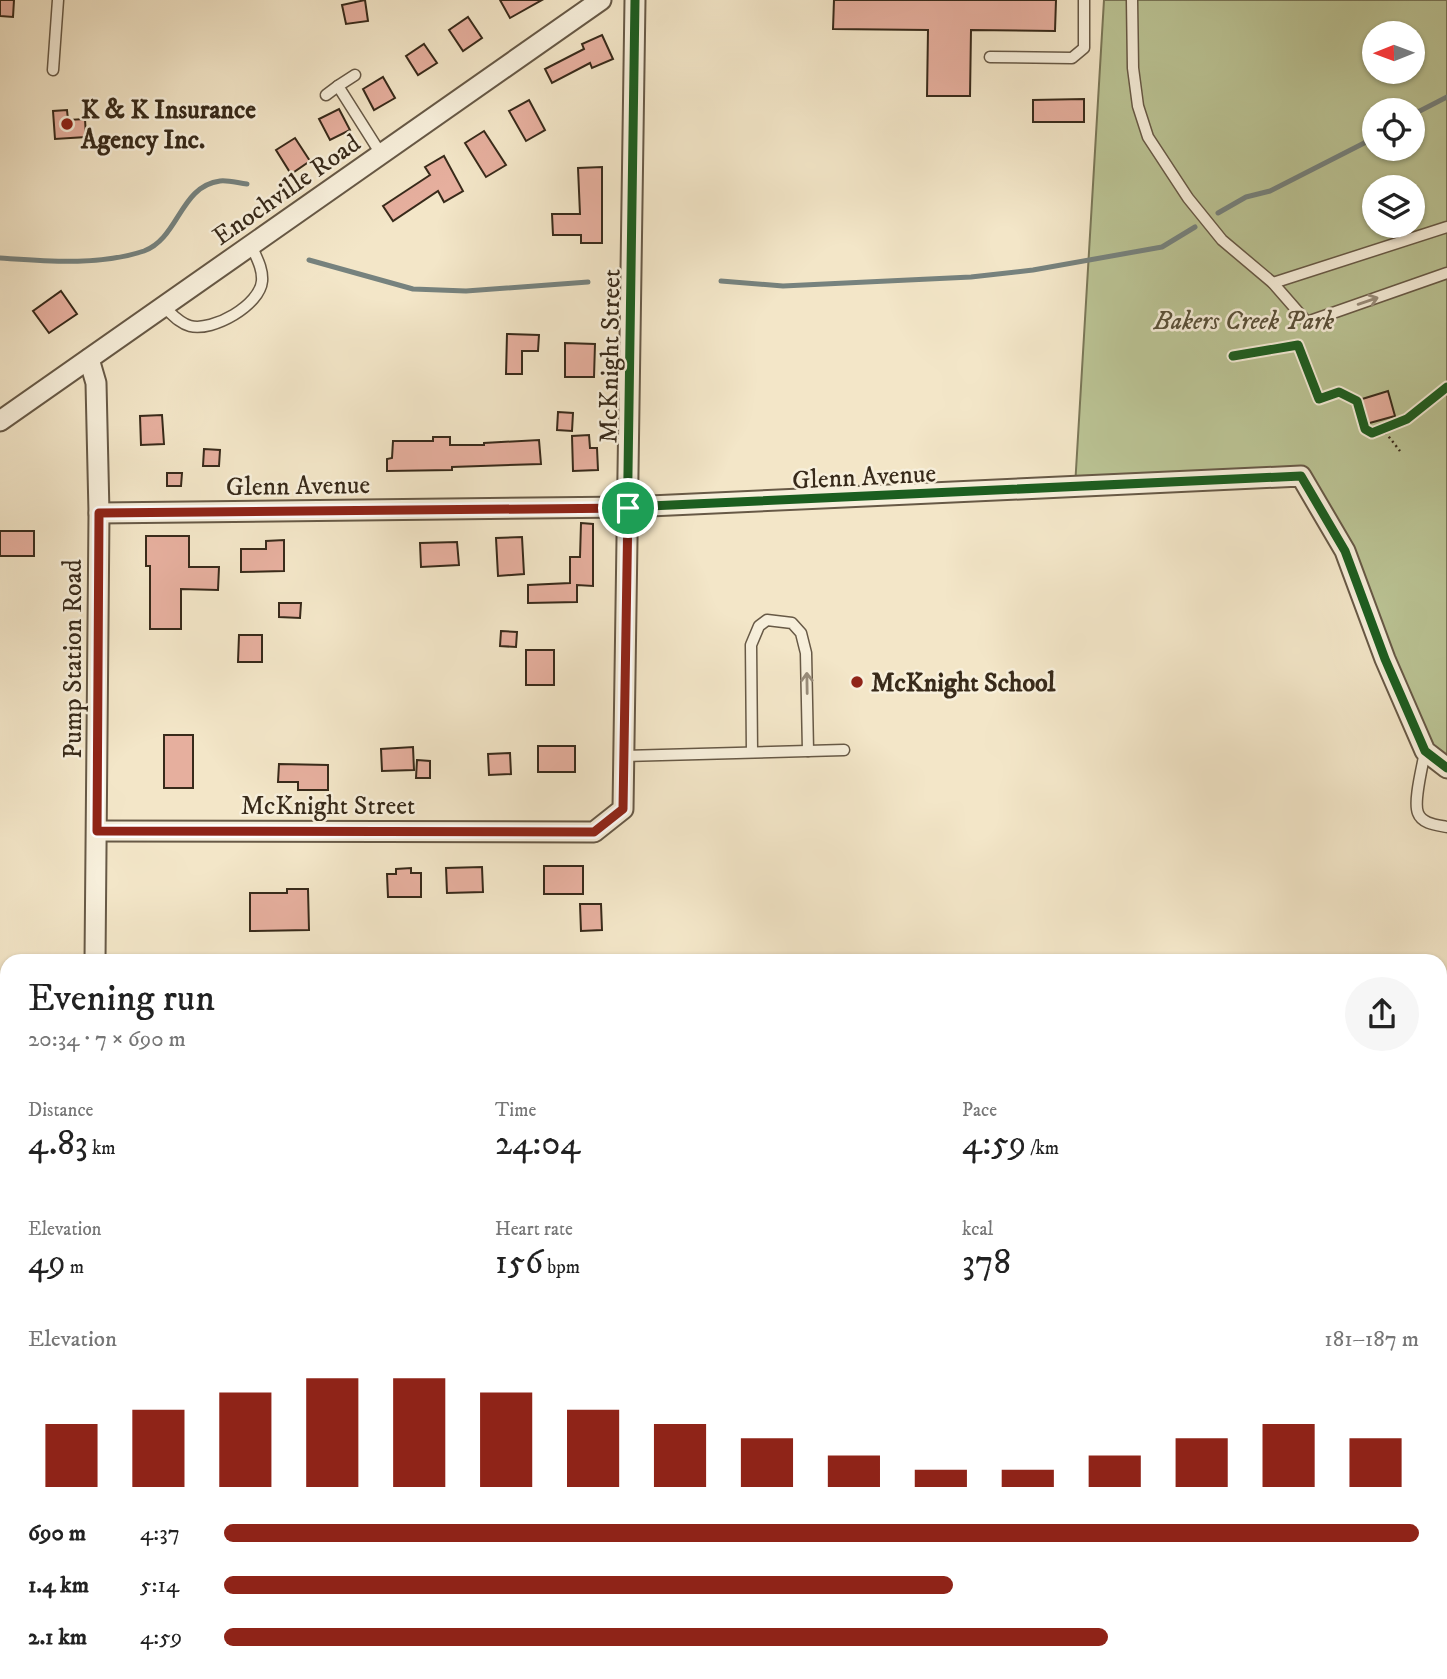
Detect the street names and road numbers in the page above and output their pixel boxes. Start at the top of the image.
street label: Enochville Road [207,127,367,253]
street label: McKnight Street [592,268,629,444]
street label: Glenn Avenue [791,457,937,498]
street label: Glenn Avenue [226,469,370,504]
street label: Pump Station Road [57,559,90,759]
street label: McKnight Street [241,790,415,823]

